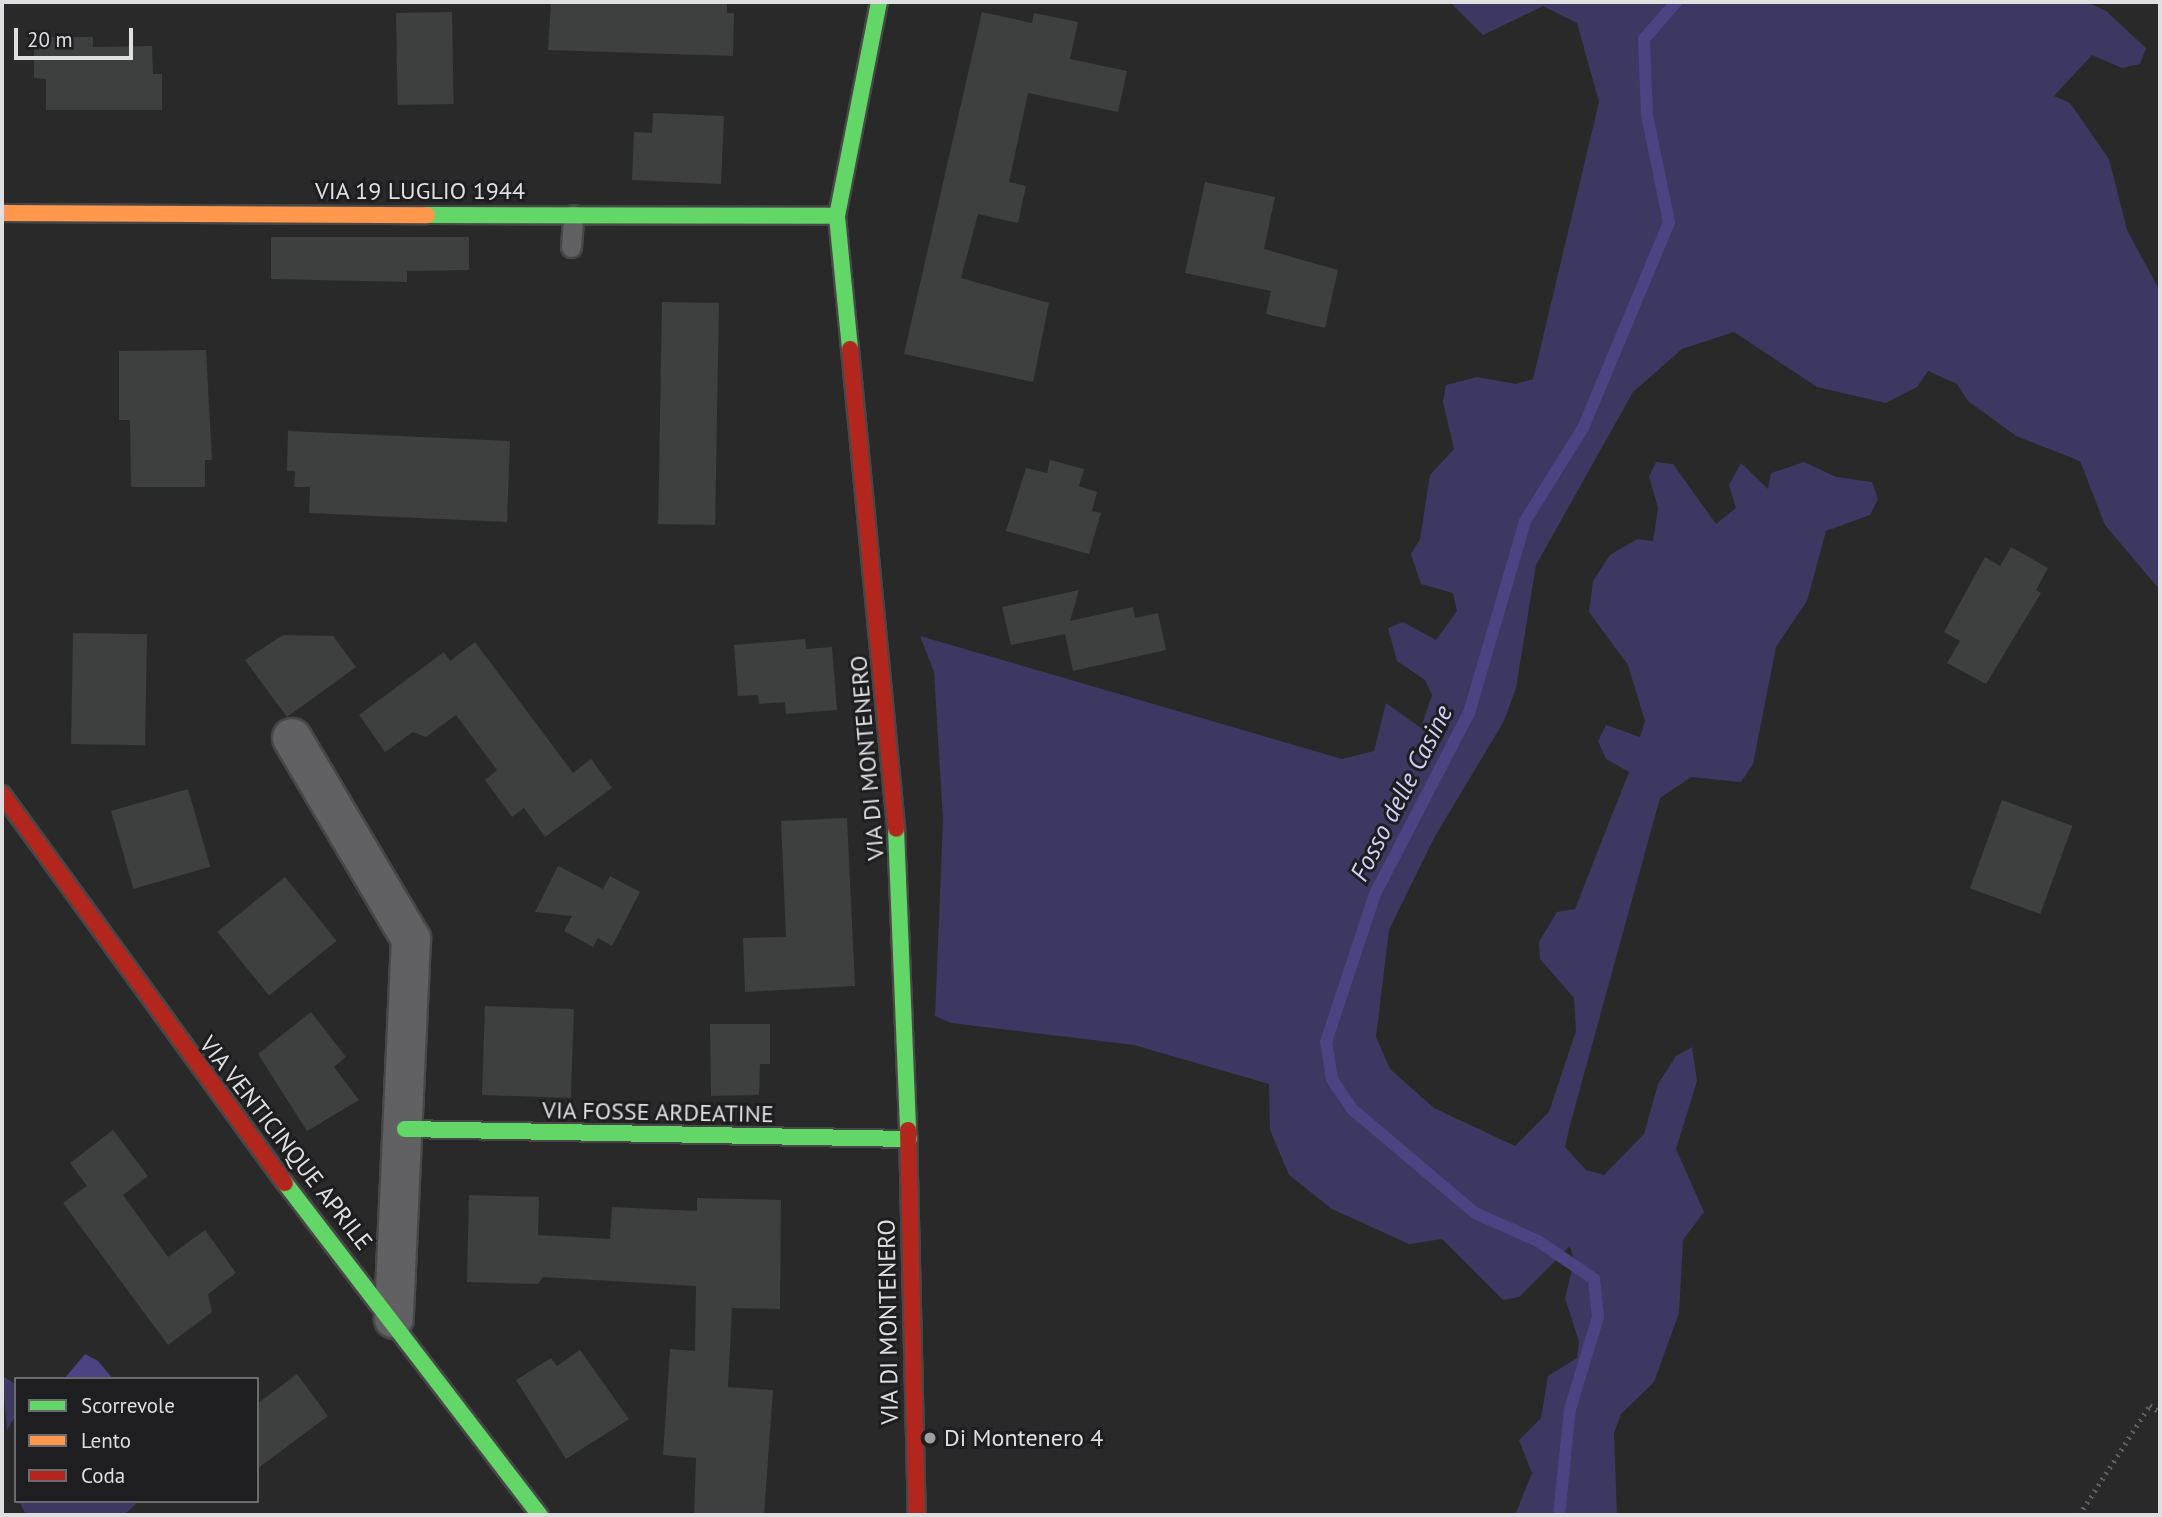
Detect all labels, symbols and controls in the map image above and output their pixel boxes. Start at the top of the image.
scale bar [18,14,136,58]
text: 20 m [27,26,73,53]
street label: VIA 19 LUGLIO 1944 [315,177,525,205]
street label: VIA DI MONTENERO [844,654,890,862]
water label: Fosso delle Casine [1343,700,1459,886]
street label: VIA VENTICINQUE APRILE [193,1029,379,1257]
street label: VIA FOSSE ARDEATINE [541,1096,775,1128]
street label: VIA DI MONTENERO [872,1218,904,1426]
legend [14,1377,259,1503]
text: Scorrevole [81,1392,175,1419]
place label: Di Montenero 4 [944,1424,1103,1452]
text: Lento [81,1427,131,1454]
marker: Di Montenero 4 [922,1430,938,1446]
text: Coda [81,1462,125,1489]

